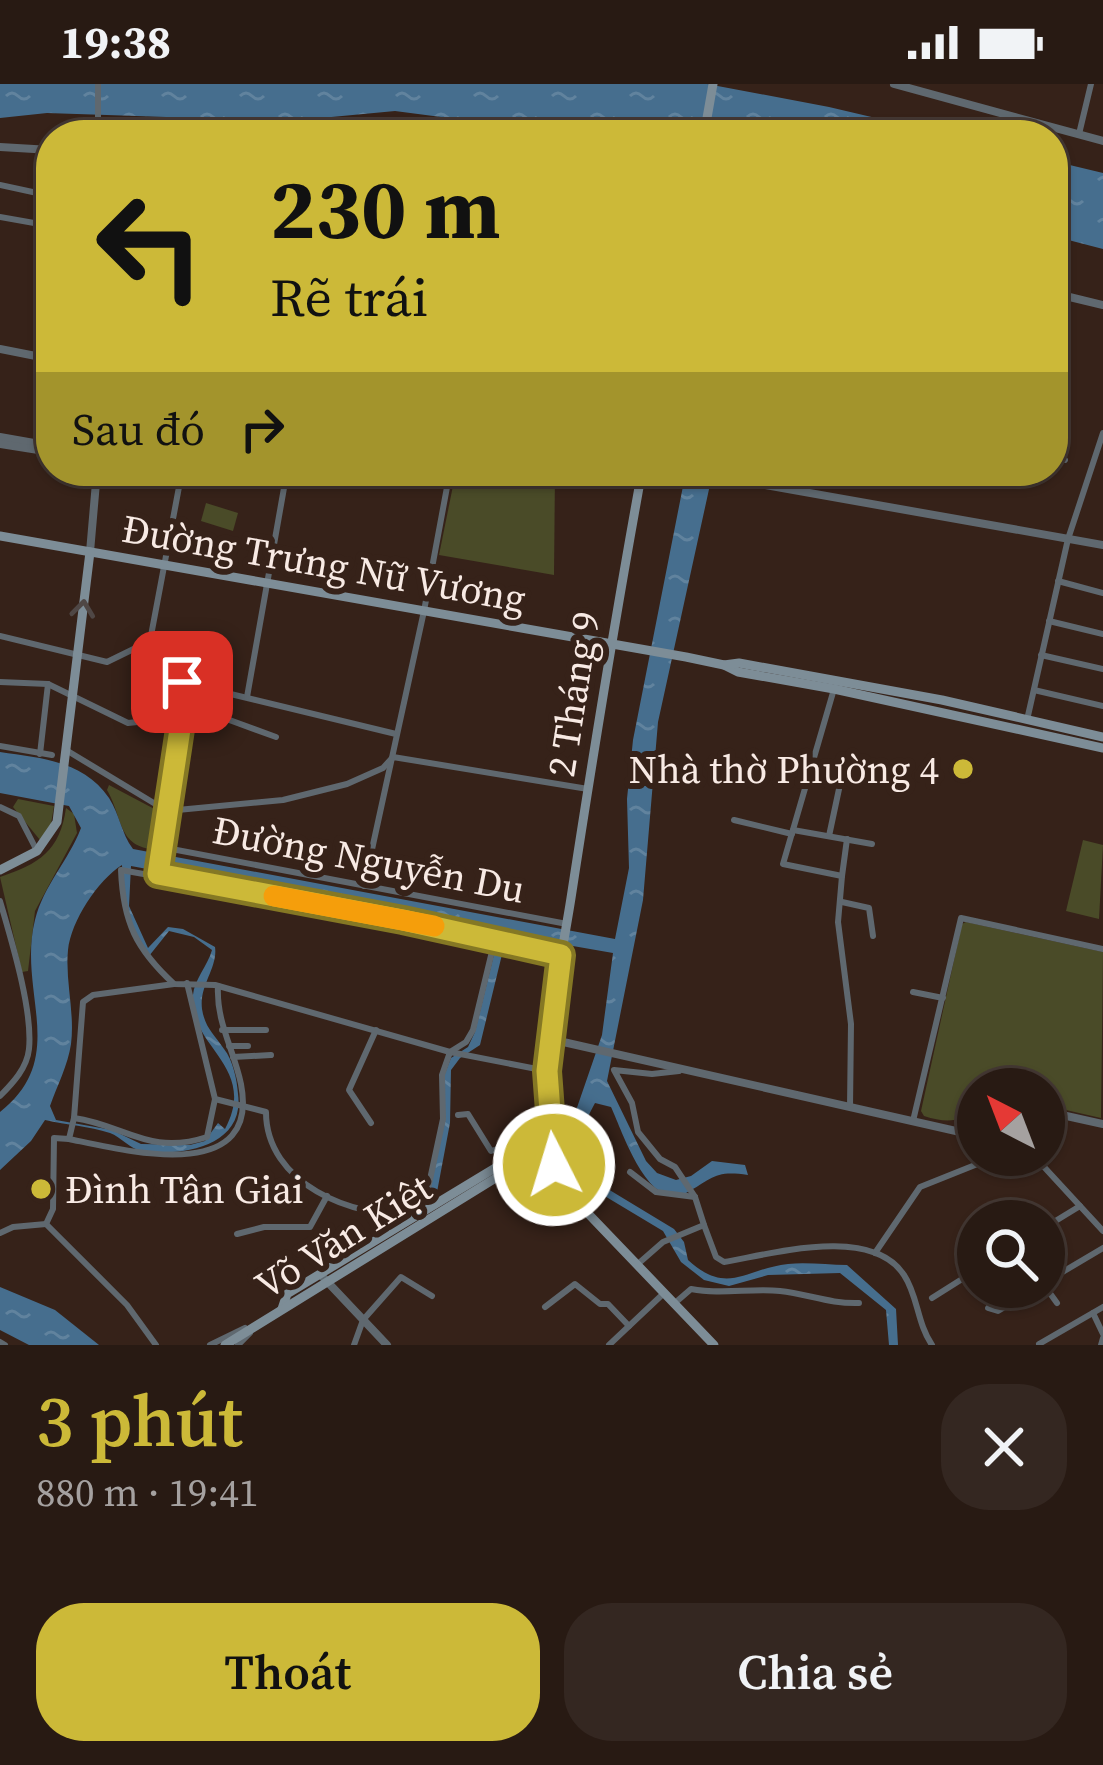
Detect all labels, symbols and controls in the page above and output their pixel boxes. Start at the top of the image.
text: 19:38 [60,11,171,73]
text: 230 m [270,151,501,266]
icon: left [72,168,228,324]
text: Rẽ trái [270,260,428,334]
icon: right [229,396,295,462]
text: Sau đó [72,398,205,460]
street label: Đường Trưng Nữ Vương [118,502,530,625]
one-way arrow [69,599,95,619]
street label: 2 Tháng 9 [534,608,613,781]
pin [131,631,233,733]
icon: arrive [149,649,215,715]
place label: Nhà thờ Phường 4 [629,743,939,796]
marker: Nhà thờ Phường 4 [950,756,976,782]
street label: Đường Nguyễn Du [208,803,530,916]
north arrow [957,1068,1065,1176]
map controls [957,1068,1065,1308]
position arrow [491,1102,617,1228]
street label: Võ Văn Kiệt [245,1161,442,1312]
place label: Đình Tân Giai [65,1163,304,1216]
marker: Đình Tân Giai [28,1176,54,1202]
button: search [957,1200,1065,1308]
text: 3 phút [36,1371,243,1470]
button: close [941,1384,1067,1510]
text: 880 m · 19:41 [36,1466,258,1519]
button: Thoát [36,1603,540,1741]
button: Chia sẻ [564,1603,1067,1741]

